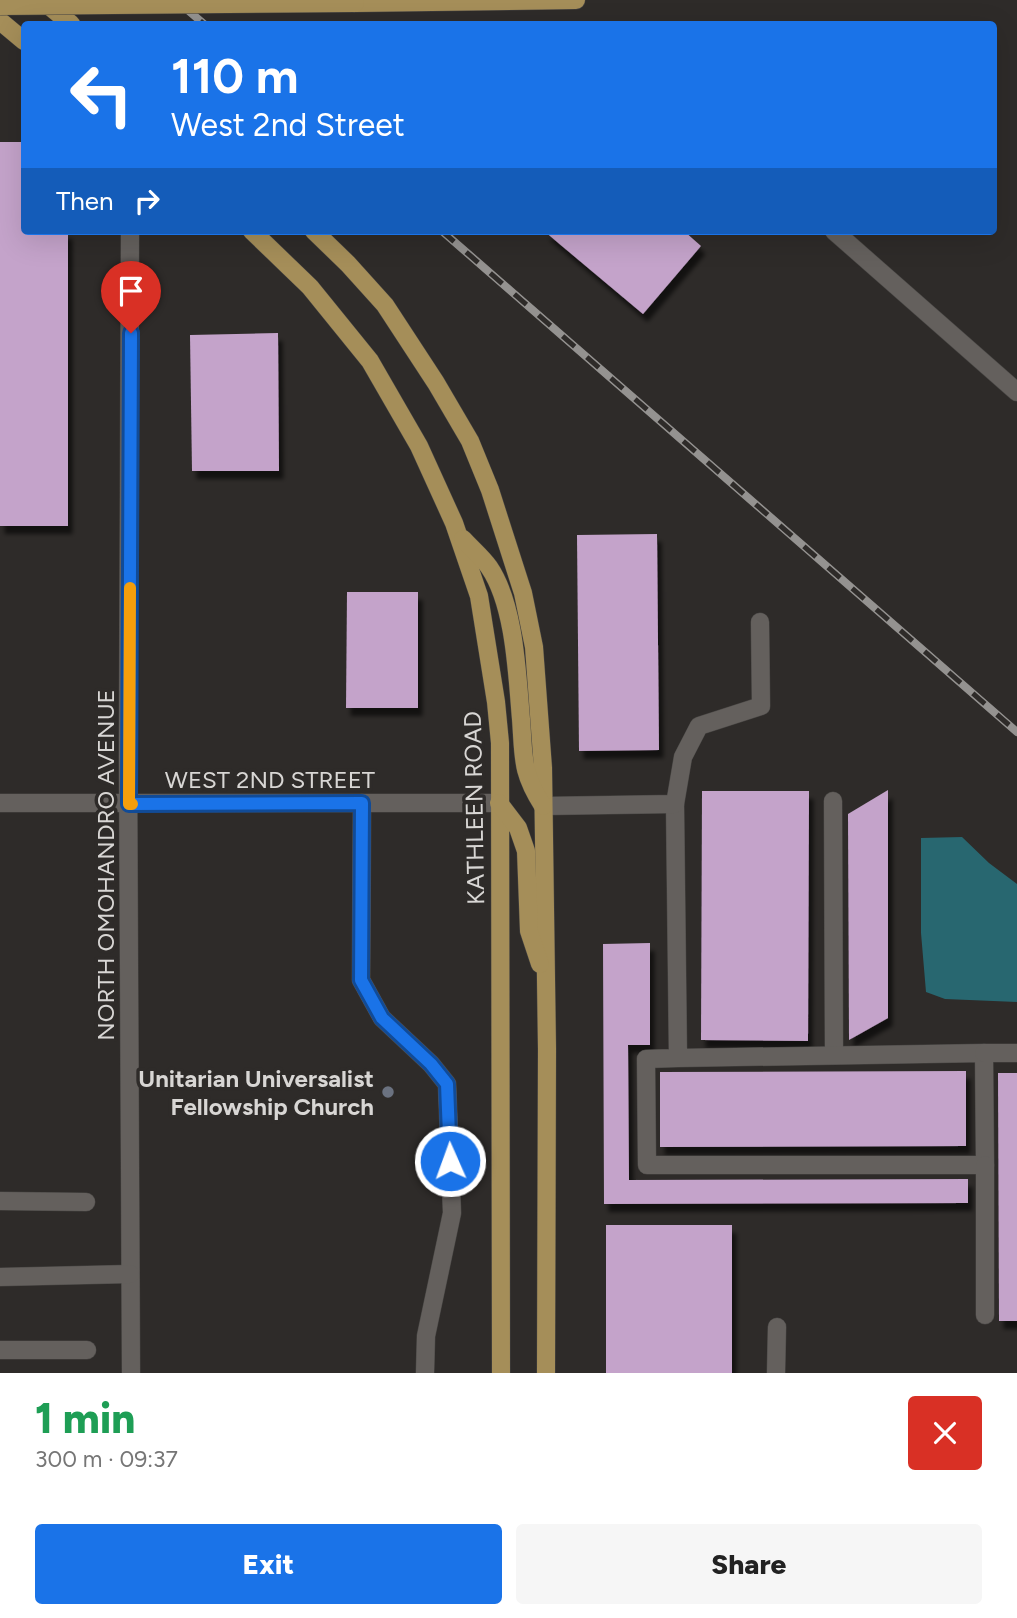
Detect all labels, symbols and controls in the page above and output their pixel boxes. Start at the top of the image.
text: 110 m [171,46,299,105]
icon: left [56,49,147,140]
text: West 2nd Street [171,106,405,144]
icon: right [128,182,166,220]
text: Then [56,185,114,217]
pin [101,261,161,333]
icon: arrive [112,272,150,310]
street label: NORTH OMOHANDRO AVENUE [91,689,120,1041]
street label: KATHLEEN ROAD [458,711,490,905]
street label: WEST 2ND STREET [165,765,375,794]
place label: Unitarian Universalist Fellowship Church [138,1064,374,1121]
marker: Unitarian Universalist Fellowship Church [380,1084,396,1100]
position arrow [413,1124,487,1198]
text: 1 min [35,1393,135,1444]
button: close [908,1396,982,1470]
text: 300 m · 09:37 [35,1445,178,1473]
button: Exit [35,1524,502,1604]
button: Share [516,1524,982,1604]

